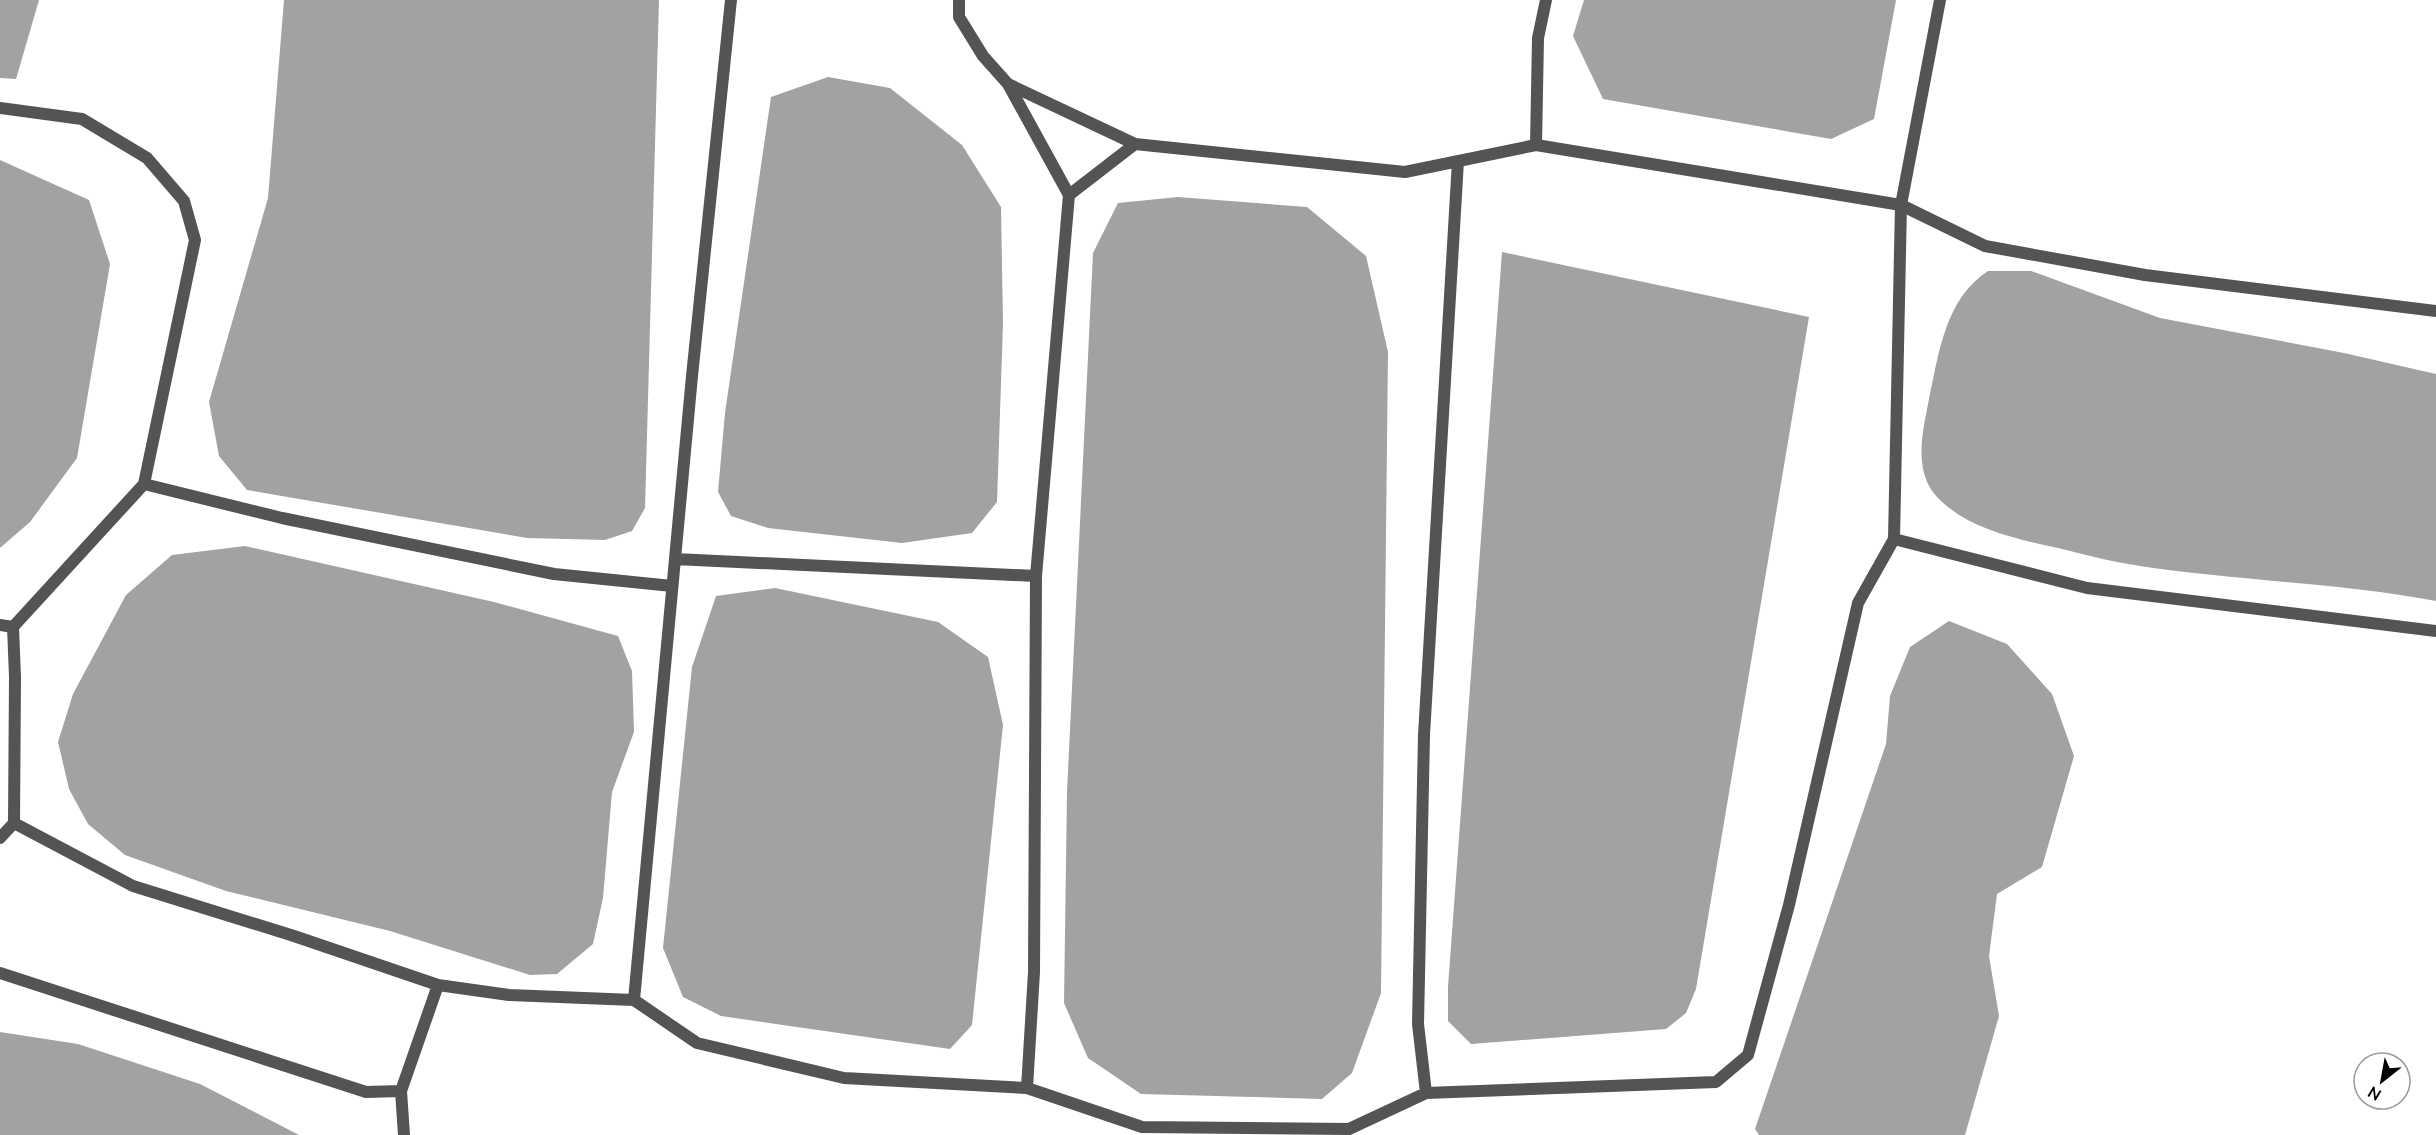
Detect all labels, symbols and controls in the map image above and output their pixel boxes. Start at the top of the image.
north arrow [2352,1051,2412,1111]
text: N [2364,1080,2386,1106]

